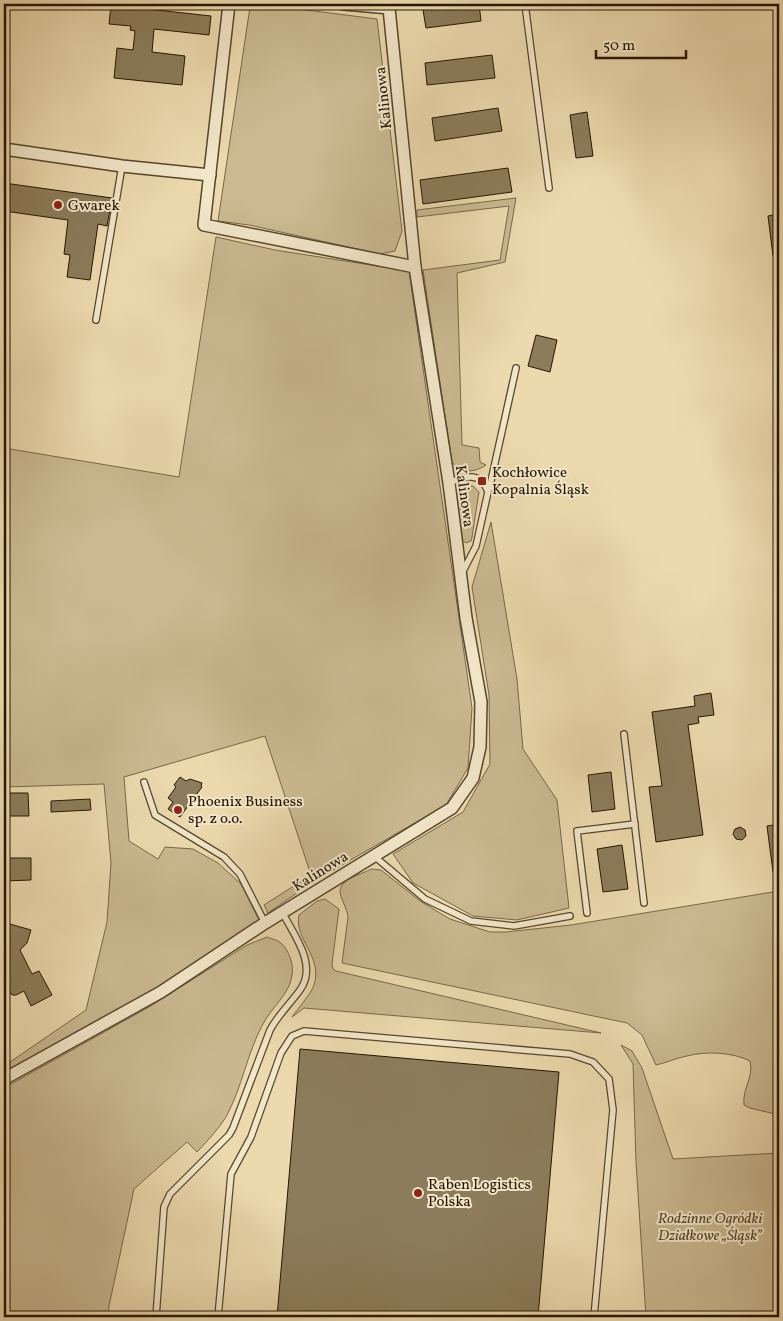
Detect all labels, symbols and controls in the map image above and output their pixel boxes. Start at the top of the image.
scale bar [596,28,686,60]
text: 50 m [603,36,635,57]
street label: Kalinowa [371,66,398,130]
place label: Gwarek [68,196,120,217]
marker: Gwarek [52,199,64,211]
place label: Kochłowice Kopalnia Śląsk [492,463,589,501]
street label: Kalinowa [449,464,478,529]
marker: Kochłowice Kopalnia Śląsk [476,475,488,487]
place label: Phoenix Business sp. z o.o. [188,792,303,830]
marker: Phoenix Business sp. z o.o. [172,804,184,816]
street label: Kalinowa [289,847,353,898]
place label: Raben Logistics Polska [428,1175,531,1213]
marker: Raben Logistics Polska [412,1187,424,1199]
park label: Rodzinne Ogródki Działkowe „Śląsk” [658,1209,763,1247]

